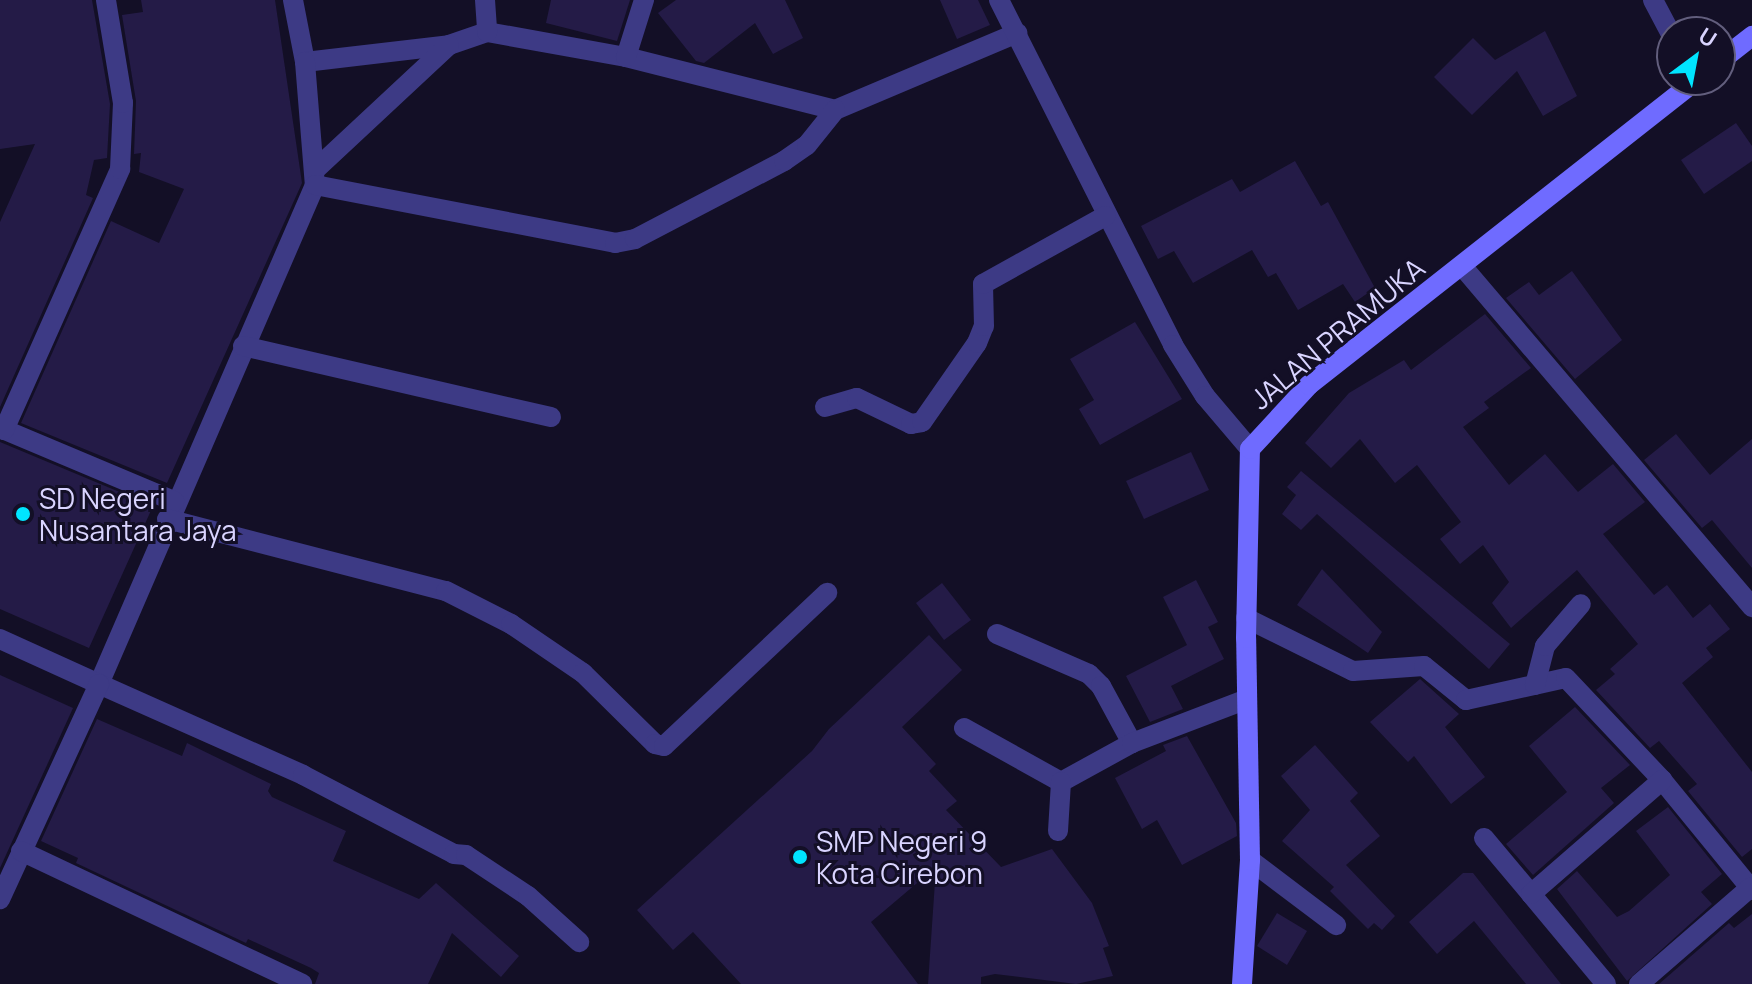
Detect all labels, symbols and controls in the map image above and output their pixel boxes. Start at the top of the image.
north arrow [1656,16,1736,96]
text: U [1693,20,1722,54]
street label: JALAN PRAMUKA [1243,250,1431,416]
place label: SD Negeri Nusantara Jaya [39,481,237,547]
marker: SD Negeri Nusantara Jaya [14,505,32,523]
place label: SMP Negeri 9 Kota Cirebon [816,824,987,890]
marker: SMP Negeri 9 Kota Cirebon [791,848,809,866]

